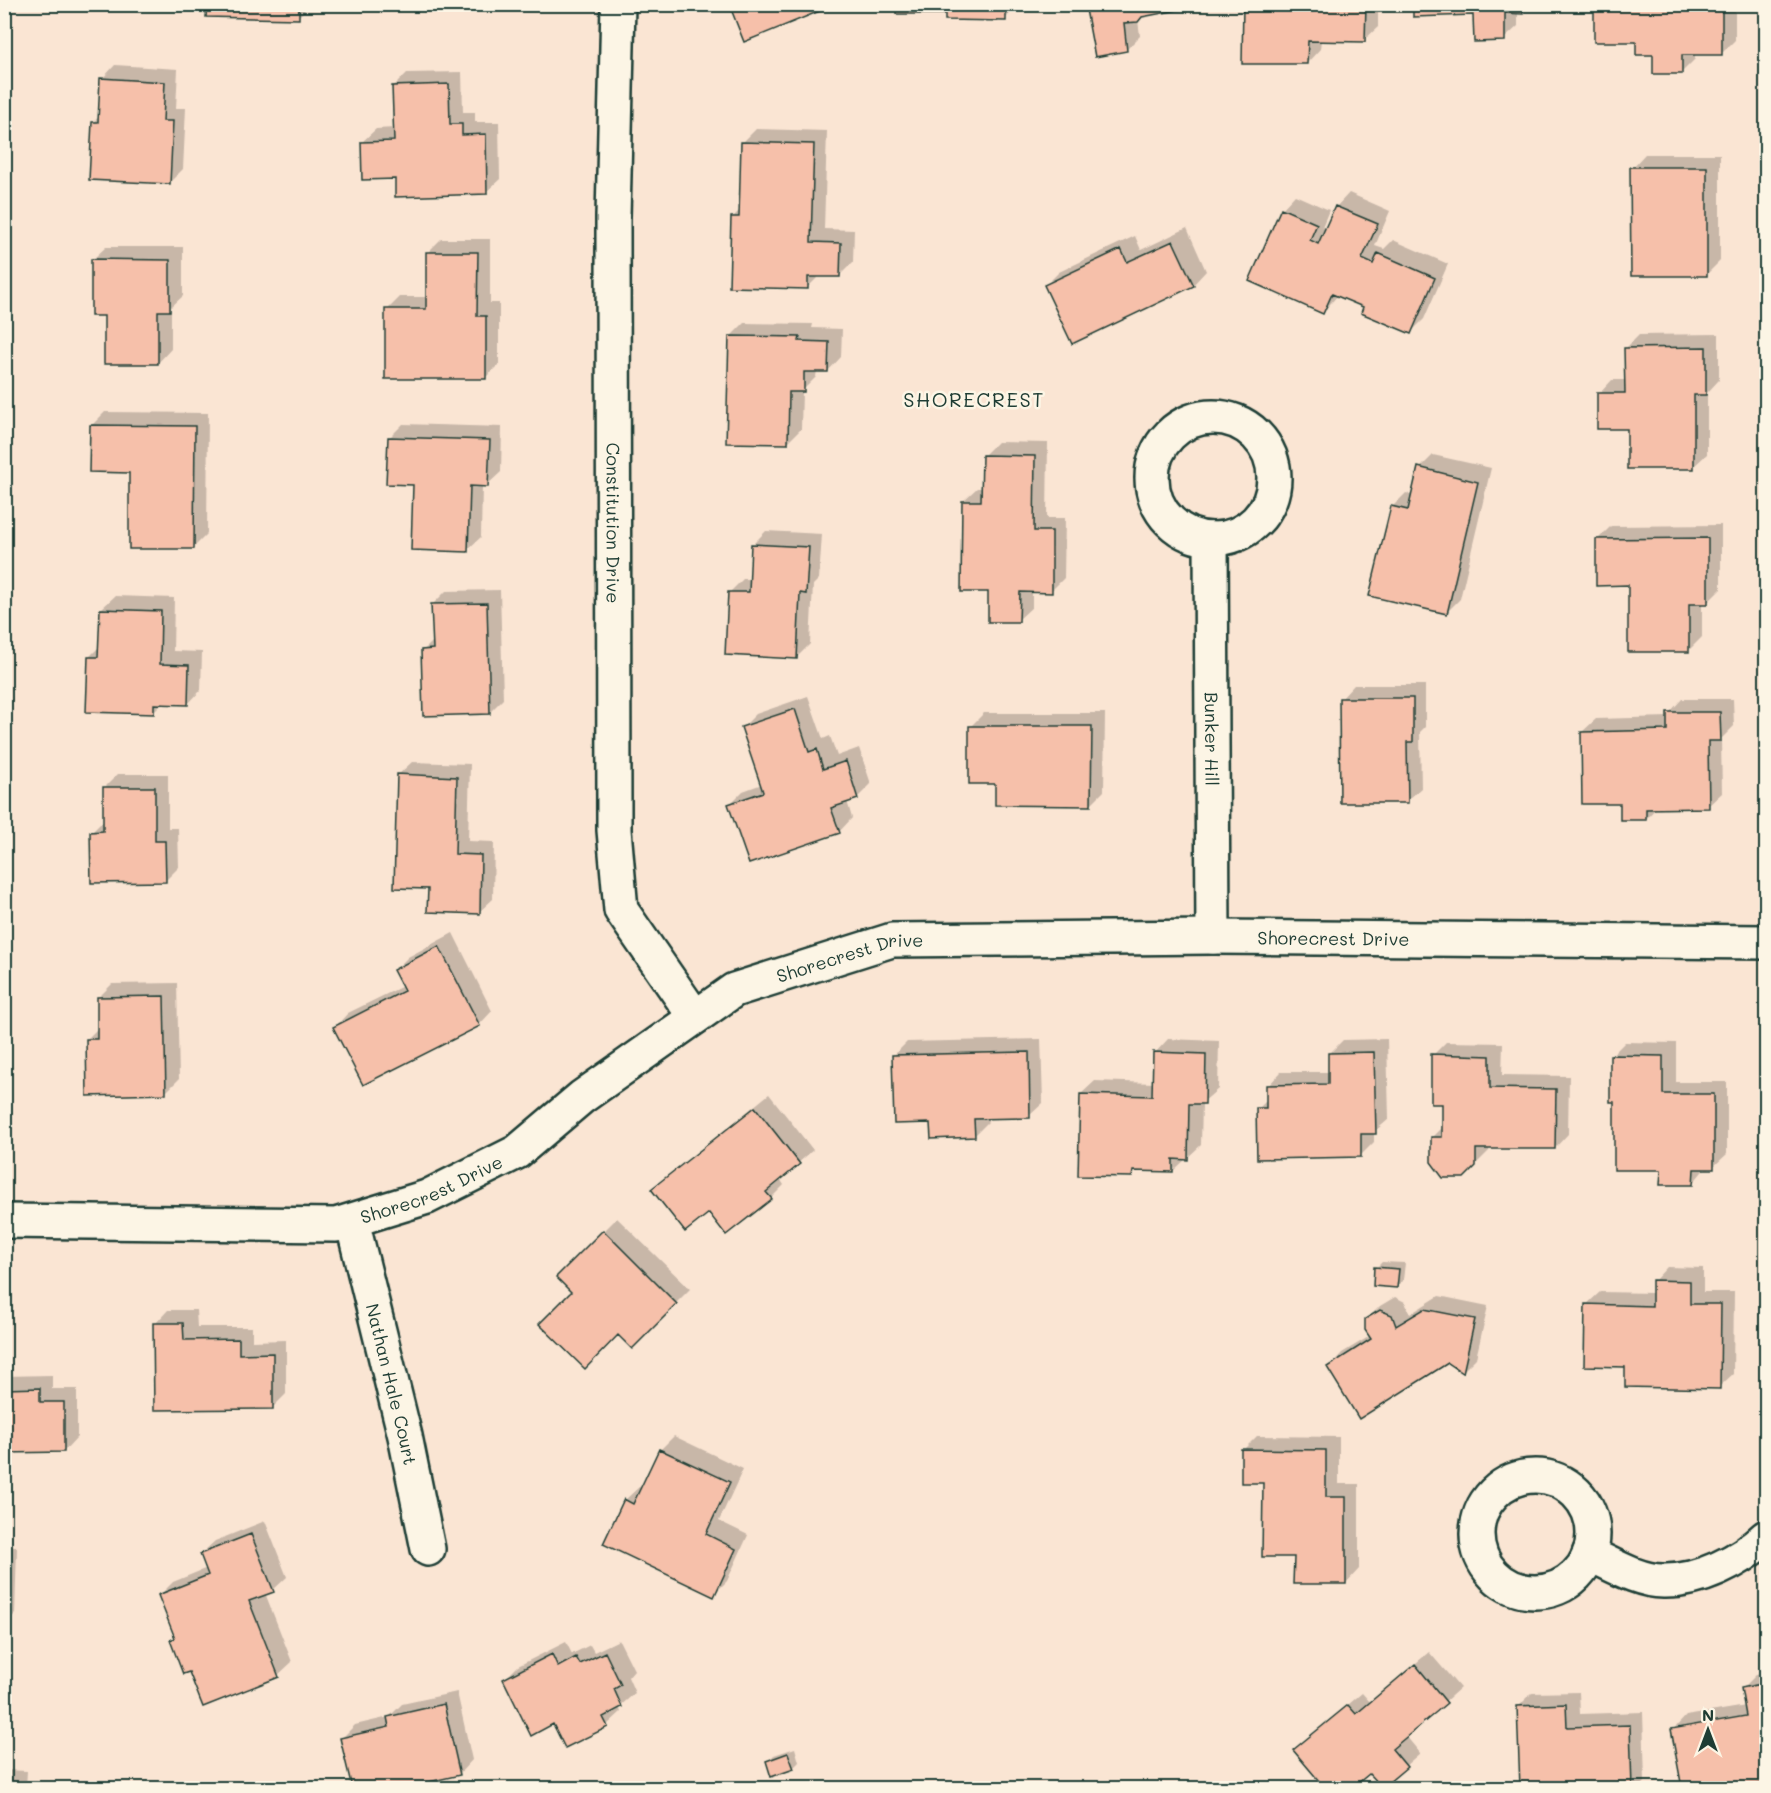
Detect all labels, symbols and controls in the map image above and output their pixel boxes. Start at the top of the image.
district label: SHORECREST [903,386,1045,412]
street label: Constitution Drive [601,442,626,603]
street label: Bunker Hill [1200,692,1224,786]
street label: Shorecrest Drive [1257,925,1409,951]
street label: Shorecrest Drive [773,928,924,988]
street label: Shorecrest Drive [357,1149,506,1229]
street label: Nathan Hale Court [361,1301,423,1467]
north arrow [1678,1700,1738,1760]
text: N [1702,1704,1714,1725]

